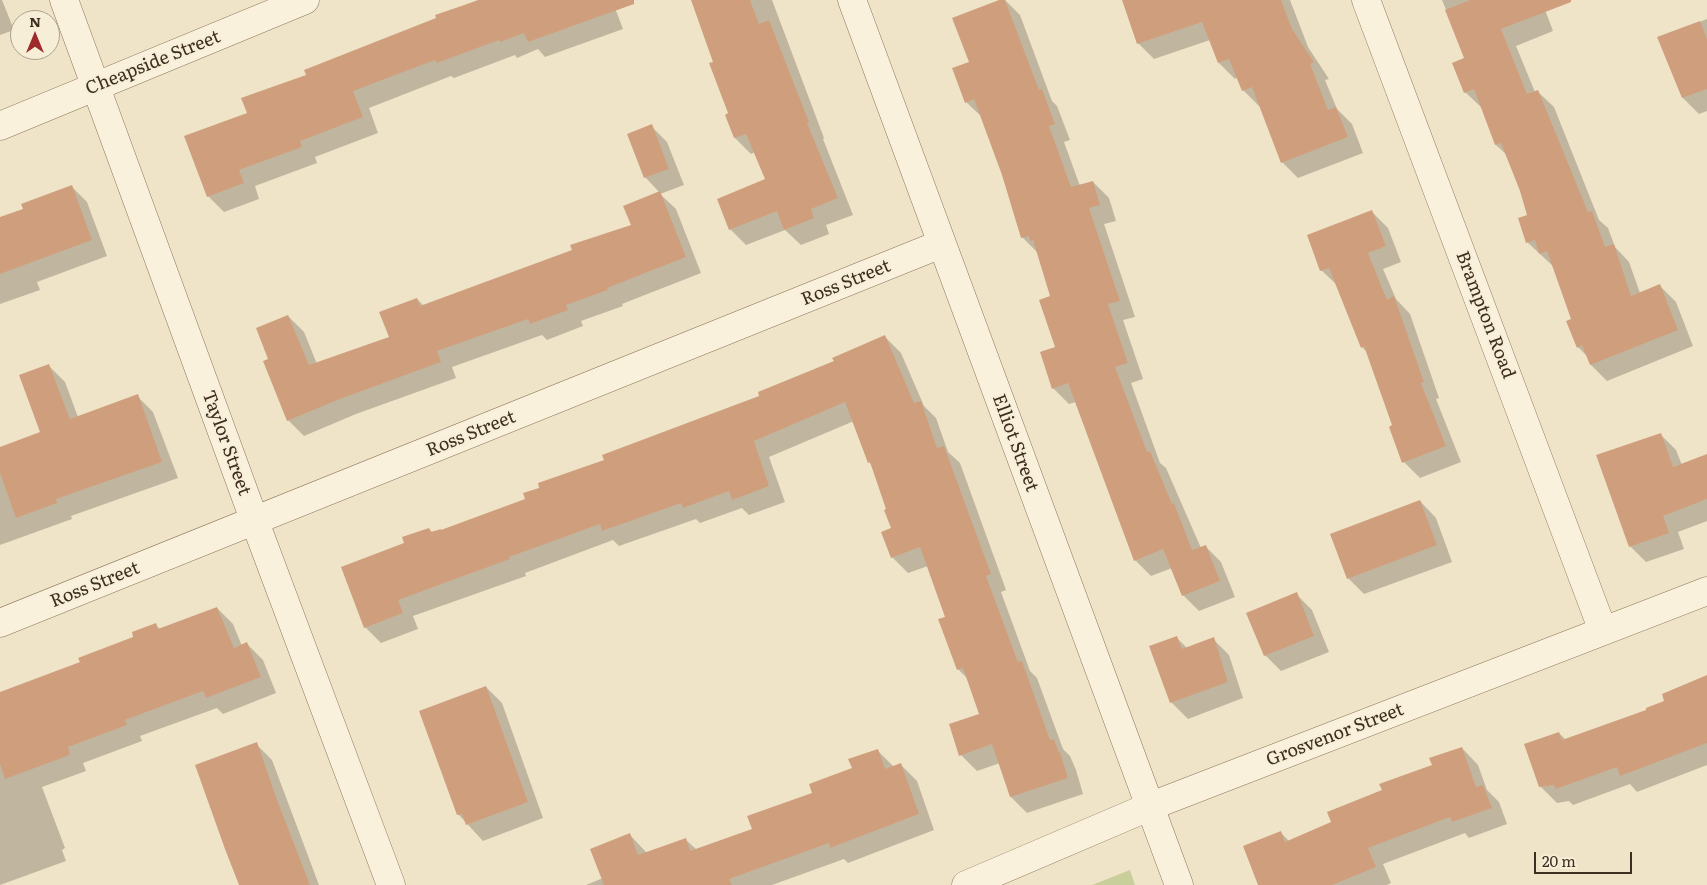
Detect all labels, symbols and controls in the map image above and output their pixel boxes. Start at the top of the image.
north arrow [10,10,60,60]
text: N [29,11,41,31]
street label: Cheapside Street [83,26,223,100]
street label: Brampton Road [1451,248,1519,382]
street label: Ross Street [798,255,894,311]
street label: Taylor Street [197,387,255,499]
street label: Elliot Street [987,391,1043,495]
street label: Ross Street [423,406,519,462]
street label: Ross Street [47,557,143,613]
street label: Grosvenor Street [1263,699,1407,771]
scale bar [1537,842,1634,874]
text: 20 m [1542,849,1576,872]

